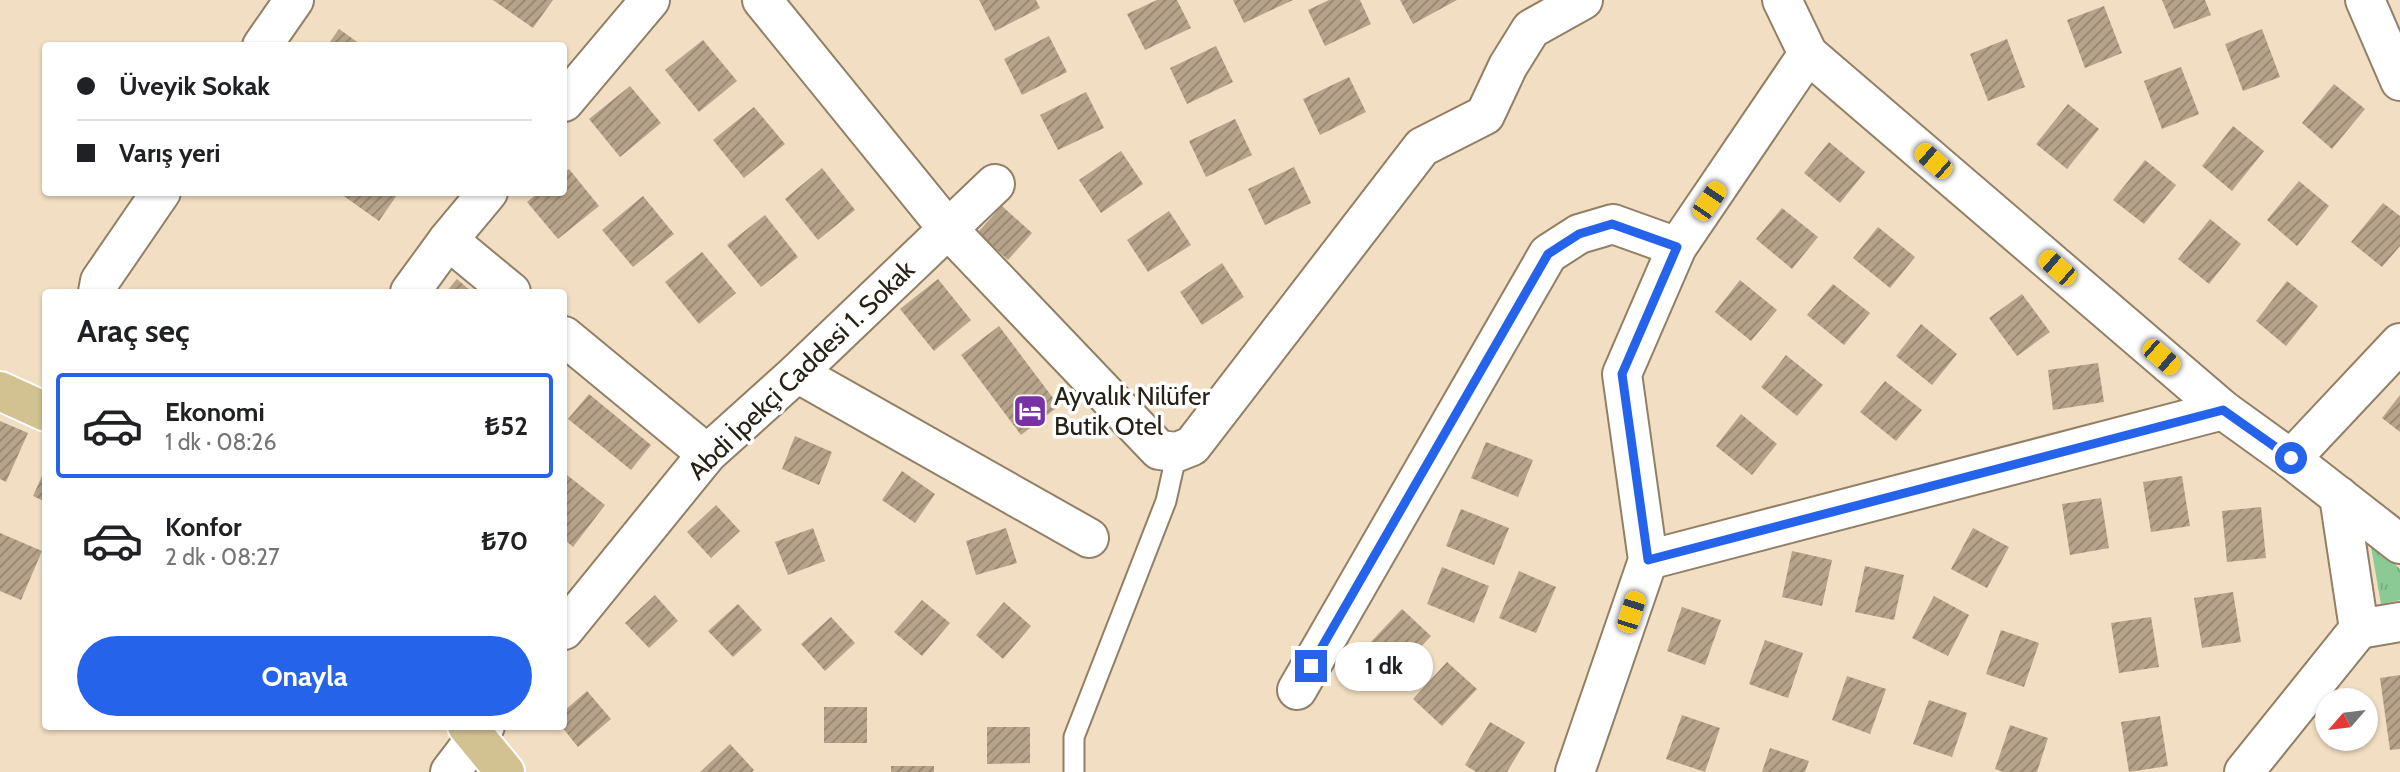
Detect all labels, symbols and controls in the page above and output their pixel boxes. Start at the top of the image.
text: Üveyik Sokak [119,70,270,102]
text: Varış yeri [119,137,221,169]
car [1911,139,1956,183]
car [1689,178,1730,224]
car [2035,246,2080,290]
street label: Abdi İpekçi Caddesi 1. Sokak [681,253,921,487]
text: Araç seç [77,311,190,350]
car [2139,335,2184,379]
place label: Ayvalık Nilüfer Butik Otel [1054,380,1211,442]
hotel icon: Ayvalık Nilüfer Butik Otel [1011,392,1049,430]
icon: car [81,394,144,457]
text: Ekonomi [165,396,265,428]
text: ₺52 [485,410,528,442]
text: 1 dk · 08:26 [165,428,276,456]
route start [2275,442,2307,474]
icon: car [81,509,144,572]
text: Konfor [165,511,242,543]
text: ₺70 [481,525,528,557]
text: 2 dk · 08:27 [165,543,280,571]
car [1615,589,1648,635]
button: Onayla [77,636,532,716]
callout: 1 dk [1336,642,1434,690]
route end [1295,650,1327,682]
text: 1 dk [1365,652,1403,680]
north arrow [2315,688,2378,751]
map controls [2315,688,2378,751]

